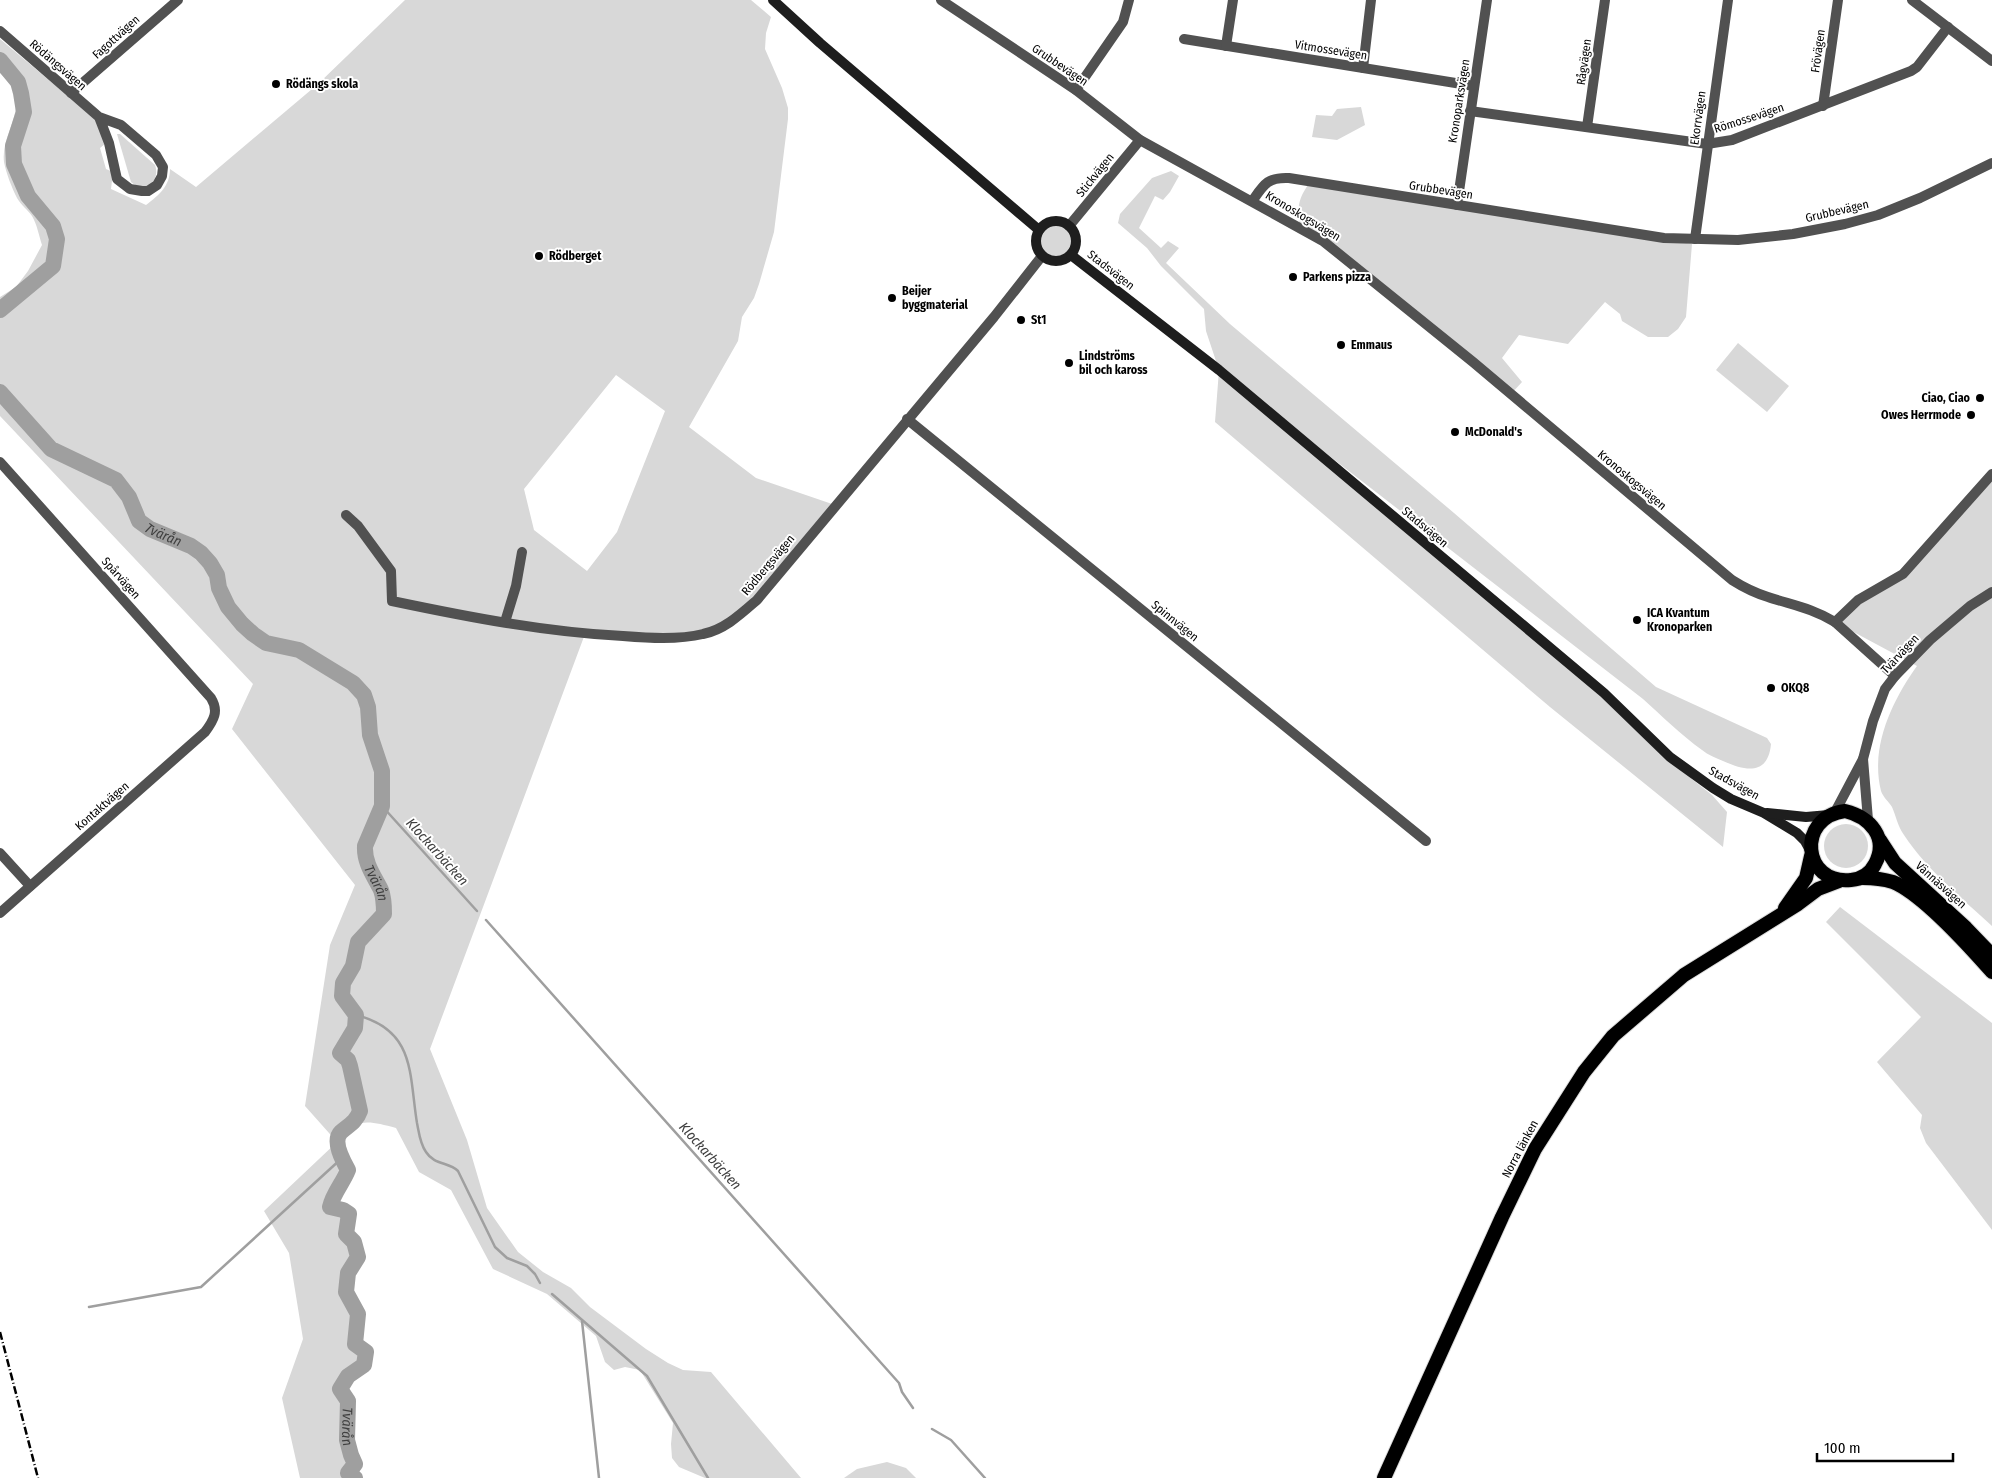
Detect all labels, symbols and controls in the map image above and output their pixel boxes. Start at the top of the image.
street label: Fagottvägen [90,12,142,62]
street label: Frövägen [1808,28,1828,74]
street label: Rödängsvägen [27,37,89,93]
street label: Vitmossevägen [1294,37,1368,63]
street label: Rågvägen [1574,38,1594,86]
street label: Grubbevägen [1029,41,1091,89]
street label: Kronoparksvägen [1445,58,1473,144]
place label: Rödängs skola [286,77,358,91]
marker: Rödängs skola [270,78,282,90]
street label: Ekorrvägen [1687,90,1709,146]
street label: Römossevägen [1712,100,1786,136]
street label: Stickvägen [1073,150,1117,200]
street label: Grubbevägen [1408,178,1474,202]
street label: Kronoskogsvägen [1263,188,1343,244]
street label: Grubbevägen [1804,197,1870,225]
street label: Stadsvägen [1085,247,1137,293]
place label: Rödberget [549,249,602,263]
marker: Rödberget [533,250,545,262]
place label: Parkens pizza [1303,270,1371,284]
marker: Parkens pizza [1287,271,1299,283]
place label: Beijer byggmaterial [902,284,969,312]
marker: Beijer byggmaterial [886,292,898,304]
place label: St1 [1031,313,1046,327]
marker: St1 [1015,314,1027,326]
place label: Emmaus [1351,338,1393,352]
marker: Emmaus [1335,339,1347,351]
place label: Lindströms bil och kaross [1079,349,1148,377]
marker: Lindströms bil och kaross [1063,357,1075,369]
place label: Ciao, Ciao [1921,391,1971,405]
marker: Ciao, Ciao [1974,392,1986,404]
place label: Owes Herrmode [1881,408,1961,422]
marker: Owes Herrmode [1965,409,1977,421]
place label: McDonald's [1465,425,1523,439]
marker: McDonald's [1449,426,1461,438]
street label: Kronoskogsvägen [1595,447,1669,513]
street label: Stadsvägen [1399,504,1451,550]
water label: Tvärån [141,519,184,550]
street label: Rödbergsvägen [739,532,797,598]
street label: Spårvägen [99,554,143,602]
street label: Spinnvägen [1149,598,1201,644]
place label: ICA Kvantum Kronoparken [1647,606,1712,634]
marker: ICA Kvantum Kronoparken [1631,614,1643,626]
street label: Tvärvägen [1878,631,1922,677]
place label: OKQ8 [1781,681,1810,695]
marker: OKQ8 [1765,682,1777,694]
street label: Stadsvägen [1706,763,1762,803]
street label: Kontaktvägen [72,779,132,833]
water label: Klockarbäcken [402,815,472,889]
street label: Vännäsvägen [1913,859,1969,911]
water label: Tvärån [361,862,392,902]
street label: Norra länken [1499,1118,1541,1180]
water label: Klockarbäcken [675,1119,745,1193]
water label: Tvärån [338,1407,357,1448]
scale bar [1817,1430,1953,1462]
text: 100 m [1824,1439,1861,1457]

